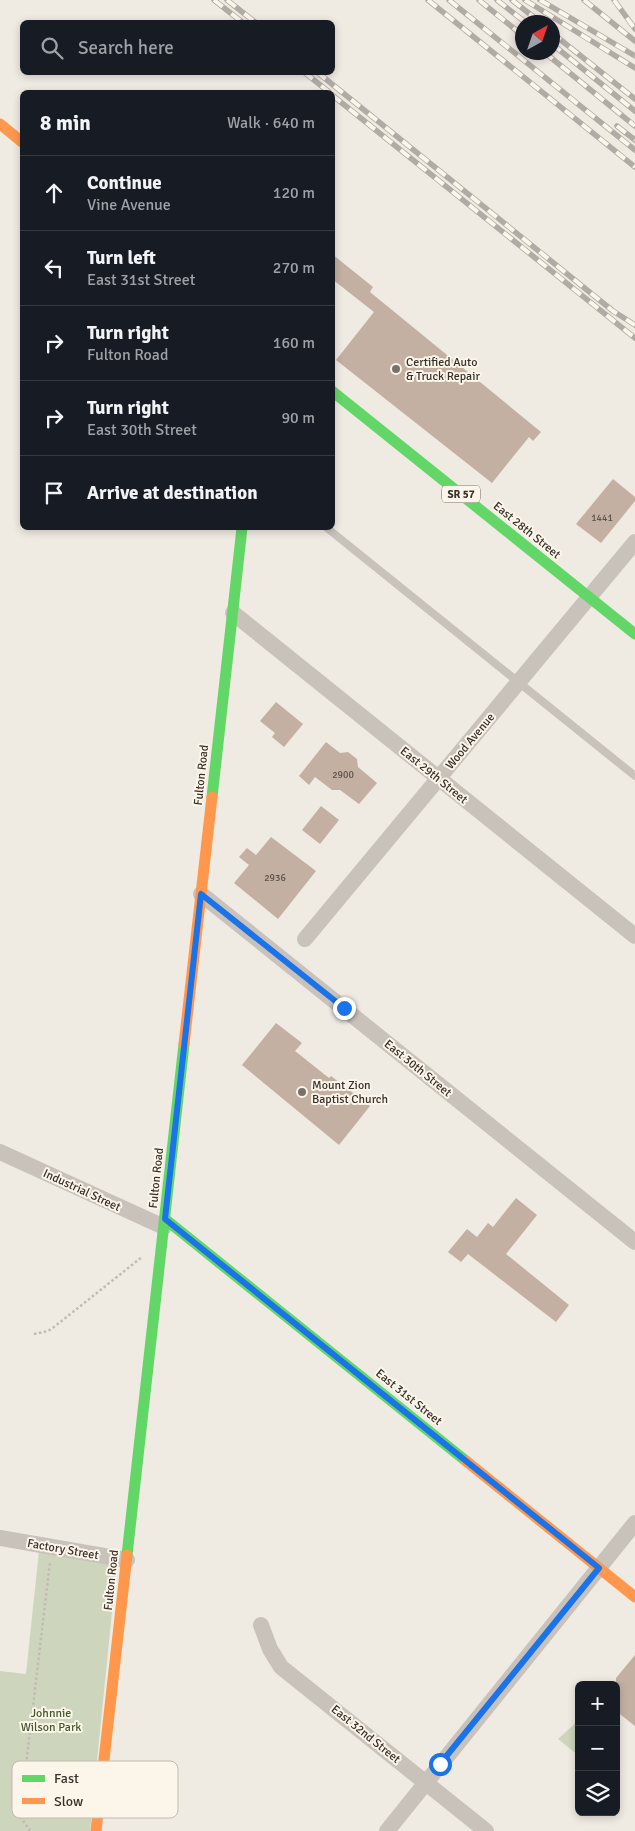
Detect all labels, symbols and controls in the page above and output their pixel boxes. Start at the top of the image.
north arrow [515,15,560,60]
search box [20,20,335,75]
icon: search [38,34,66,62]
text: Search here [78,36,174,60]
text: 8 min [40,110,91,136]
text: Walk · 640 m [227,113,315,133]
text: Continue [87,171,162,195]
icon: ahead [40,179,68,207]
text: 120 m [273,183,315,203]
text: Vine Avenue [87,195,171,215]
text: Turn left [87,246,156,270]
icon: left [40,254,68,282]
text: 270 m [273,258,315,278]
text: East 31st Street [87,270,195,290]
text: Turn right [87,321,169,345]
icon: right [40,329,68,357]
text: 160 m [273,333,315,353]
text: Fulton Road [87,345,168,365]
place label: Certified Auto & Truck Repair [406,355,480,384]
marker: Certified Auto & Truck Repair [390,363,402,375]
text: Turn right [87,396,169,420]
icon: right [40,404,68,432]
text: 90 m [281,408,315,428]
text: East 30th Street [87,420,197,440]
icon: arrive [40,479,68,507]
text: Arrive at destination [87,481,258,505]
road number: SR 57 [442,486,480,502]
street label: East 28th Street [490,499,563,562]
house number: 1441 [591,512,613,524]
street label: Wood Avenue [443,710,498,772]
street label: Fulton Road [191,744,212,806]
street label: East 29th Street [397,744,470,807]
house number: 2900 [332,769,354,781]
house number: 2936 [264,872,286,884]
route end [333,997,356,1020]
street label: East 30th Street [381,1037,454,1100]
place label: Mount Zion Baptist Church [312,1078,388,1107]
marker: Mount Zion Baptist Church [296,1086,308,1098]
street label: Fulton Road [146,1147,167,1209]
street label: Industrial Street [41,1166,123,1215]
street label: East 31st Street [372,1366,445,1429]
street label: Factory Street [26,1536,100,1563]
street label: Fulton Road [101,1549,122,1611]
map controls [575,1681,620,1816]
button: + [575,1681,620,1726]
street label: East 32nd Street [328,1702,403,1767]
park label: Johnnie Wilson Park [21,1706,81,1735]
button: − [575,1726,620,1771]
route start [429,1753,452,1776]
legend [12,1761,178,1818]
text: Fast [54,1770,79,1787]
button: layers [575,1771,620,1816]
text: Slow [54,1793,83,1810]

